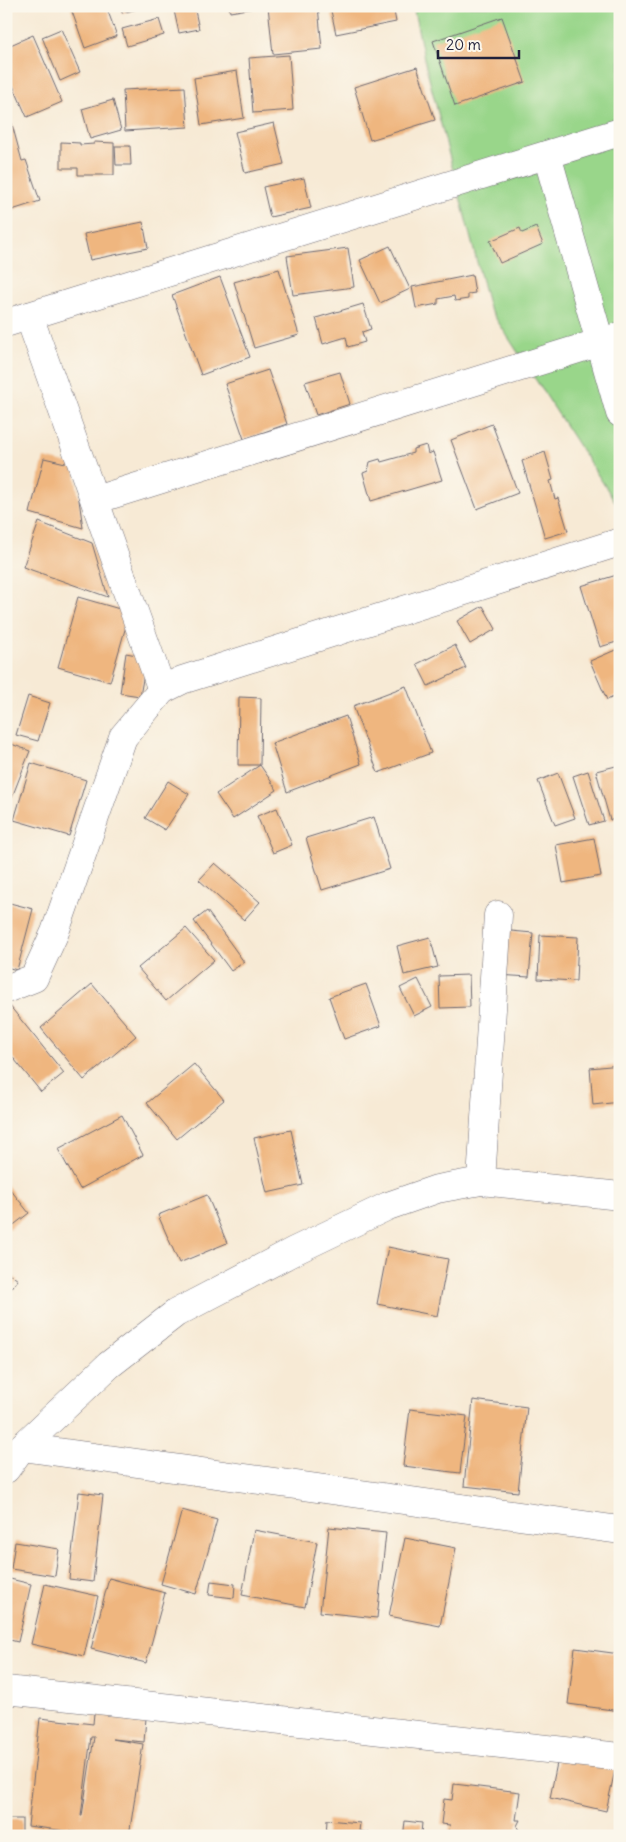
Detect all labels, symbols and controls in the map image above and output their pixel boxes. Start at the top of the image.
scale bar [438,28,520,60]
text: 20 m [446,35,481,54]

